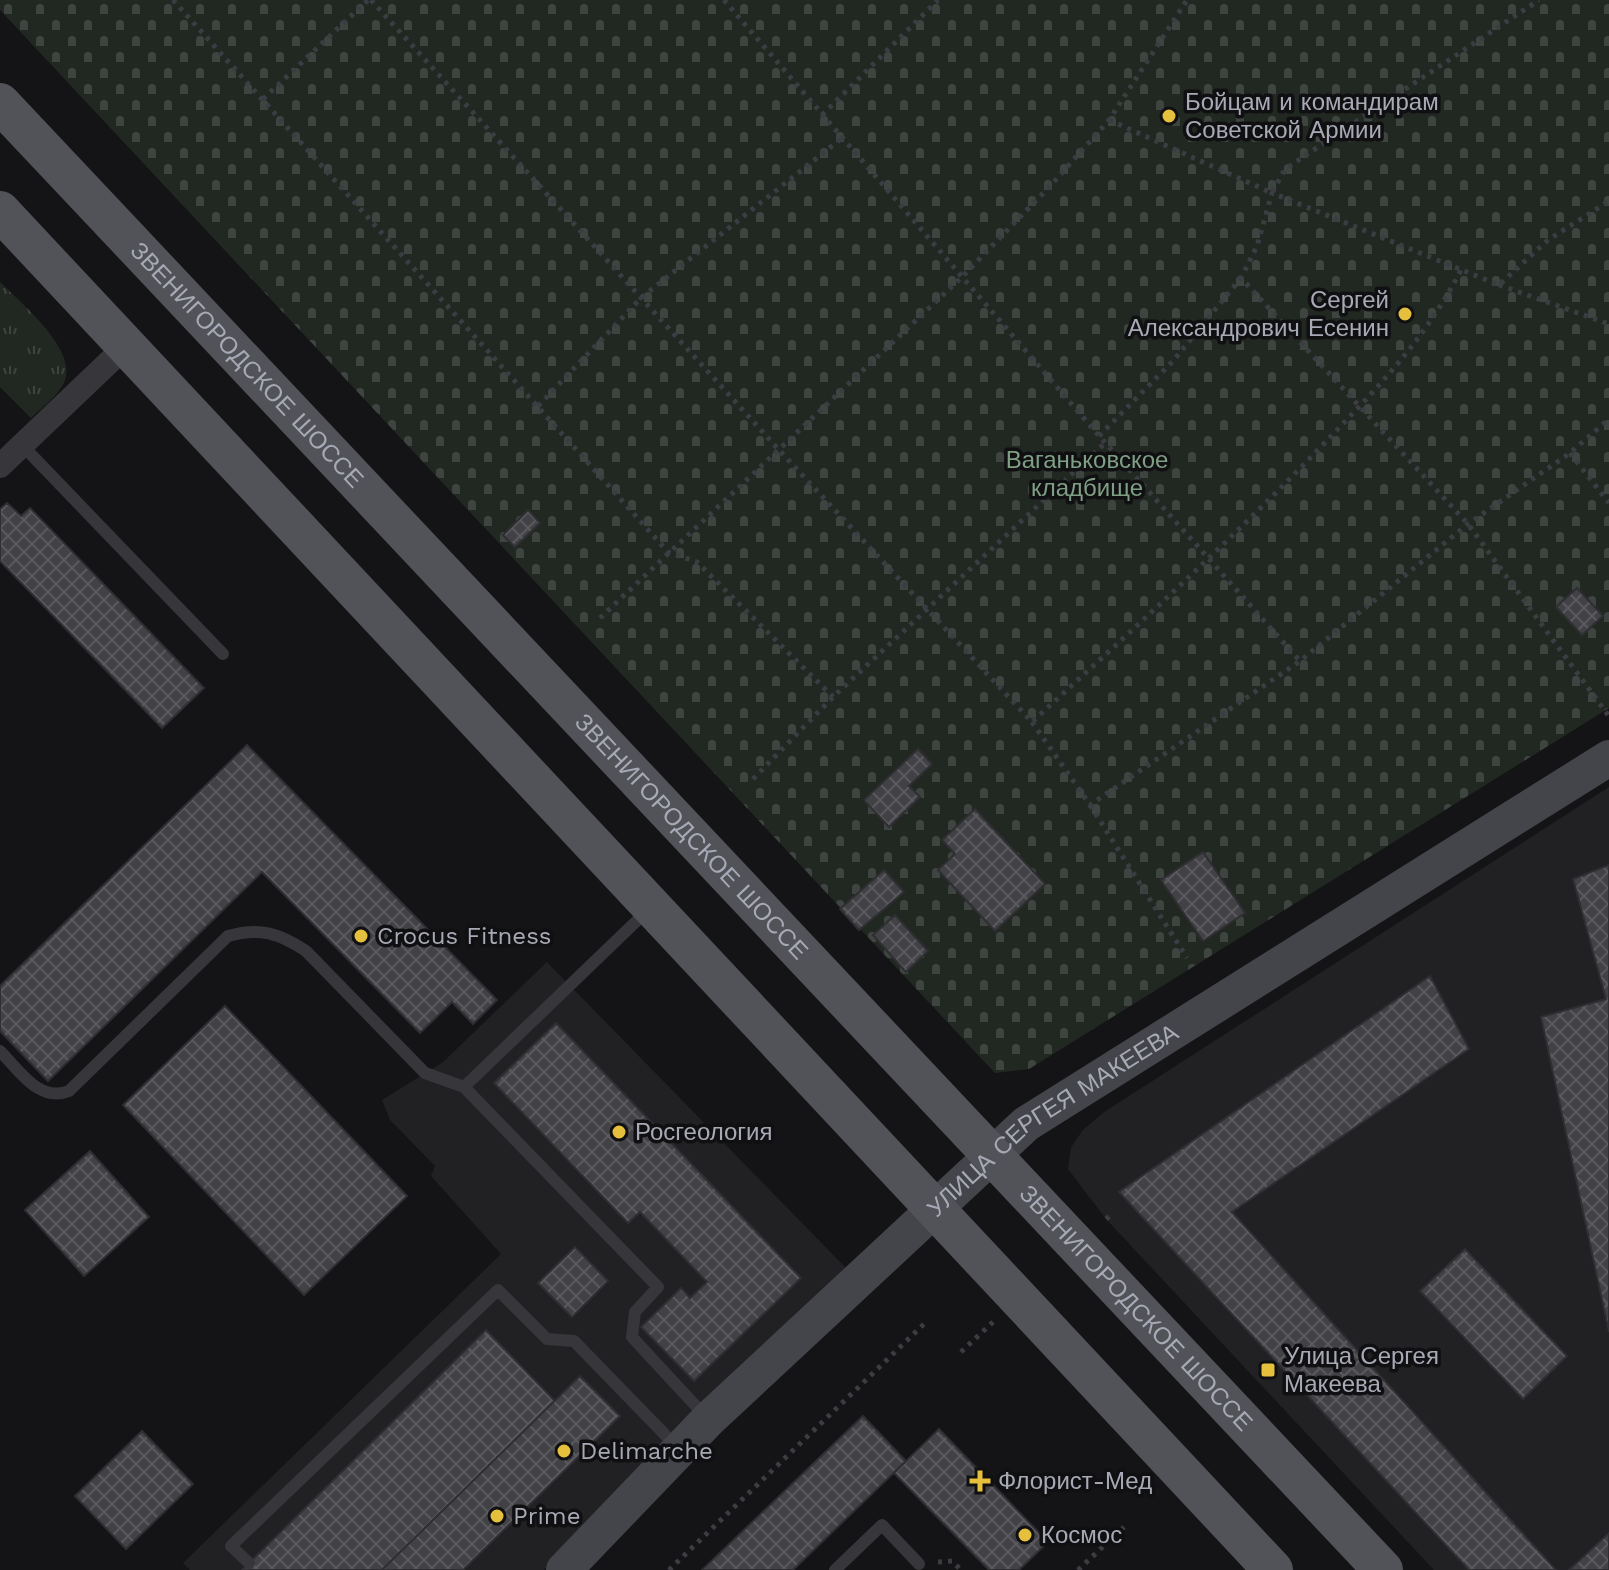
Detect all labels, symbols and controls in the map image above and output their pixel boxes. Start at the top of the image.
place label: Бойцам и командирам Советской Армии [1185,88,1439,144]
marker: Бойцам и командирам Советской Армии [1160,107,1178,125]
street label: ЗВЕНИГОРОДСКОЕ ШОССЕ [125,237,369,493]
place label: Сергей Александрович Есенин [1128,286,1389,342]
marker: Сергей Александрович Есенин [1396,305,1414,323]
park label: Ваганьковское кладбище [1006,446,1168,502]
street label: ЗВЕНИГОРОДСКОЕ ШОССЕ [569,708,814,965]
place label: Crocus Fitness [377,922,551,950]
marker: Crocus Fitness [352,927,370,945]
street label: УЛИЦА СЕРГЕЯ МАКЕЕВА [922,1018,1183,1223]
place label: Росгеология [635,1118,772,1146]
marker: Росгеология [610,1123,628,1141]
street label: ЗВЕНИГОРОДСКОЕ ШОССЕ [1014,1180,1258,1436]
place label: Улица Сергея Макеева [1284,1342,1439,1398]
marker: Улица Сергея Макеева [1259,1361,1277,1379]
place label: Delimarche [580,1437,713,1465]
marker: Delimarche [555,1442,573,1460]
place label: Флорист-Мед [998,1467,1152,1495]
marker: Флорист-Мед [969,1470,991,1492]
place label: Prime [513,1502,581,1530]
marker: Prime [488,1507,506,1525]
place label: Космос [1041,1521,1122,1549]
marker: Космос [1016,1526,1034,1544]

